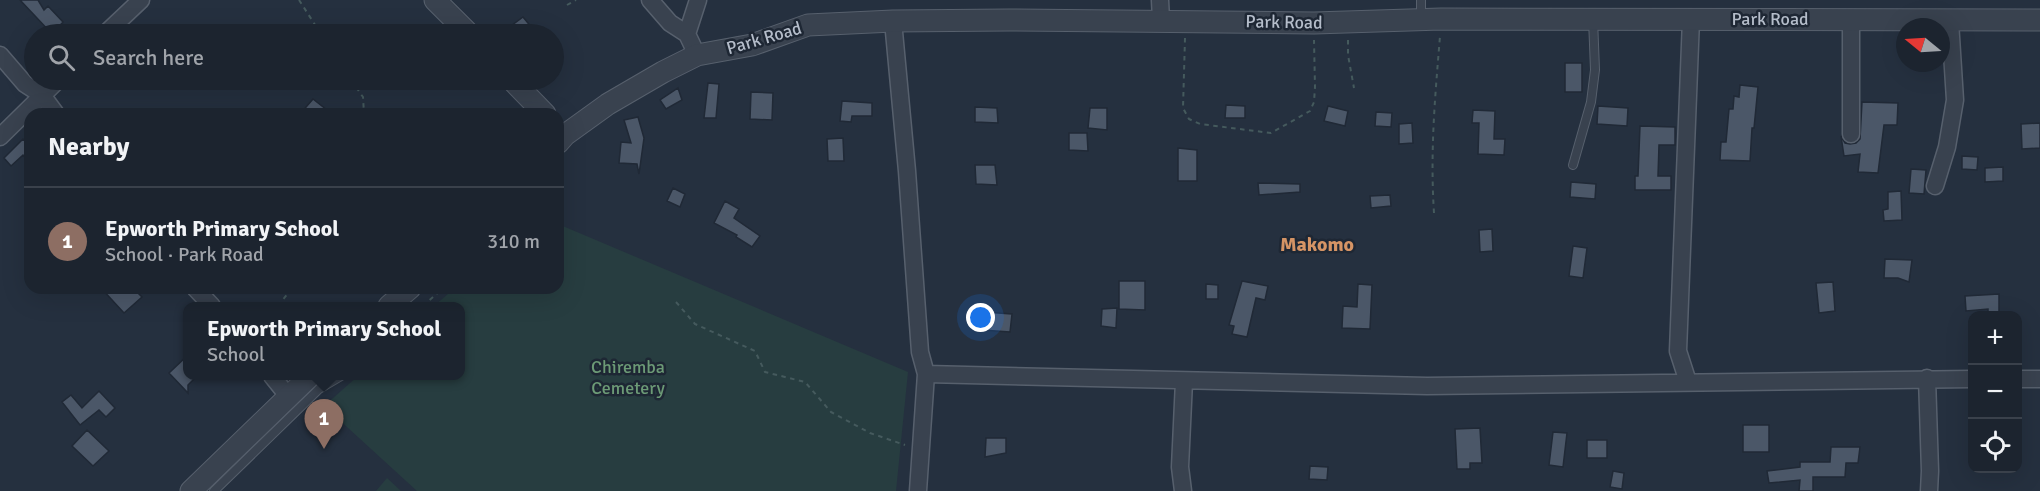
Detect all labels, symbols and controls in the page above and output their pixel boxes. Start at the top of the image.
street label: Park Road [1731,8,1809,30]
street label: Park Road [1245,10,1323,34]
street label: Park Road [724,17,804,59]
north arrow [1896,18,1950,72]
search box [24,24,564,90]
icon: search [45,41,78,74]
text: Search here [93,44,204,71]
text: Nearby [48,131,129,163]
text: Epworth Primary School [105,215,339,242]
text: 1 [62,229,73,254]
text: 310 m [487,229,540,254]
district label: Makomo [1280,232,1354,257]
text: School · Park Road [105,242,264,267]
popup [183,302,465,380]
your location [966,303,995,332]
map controls [1968,311,2022,473]
button: + [1968,311,2022,365]
text: Epworth Primary School [207,315,441,342]
text: School [207,342,265,367]
park label: Chiremba Cemetery [591,356,665,399]
button: − [1968,365,2022,419]
pin: 1 [304,400,344,449]
button: locate [1968,419,2022,473]

